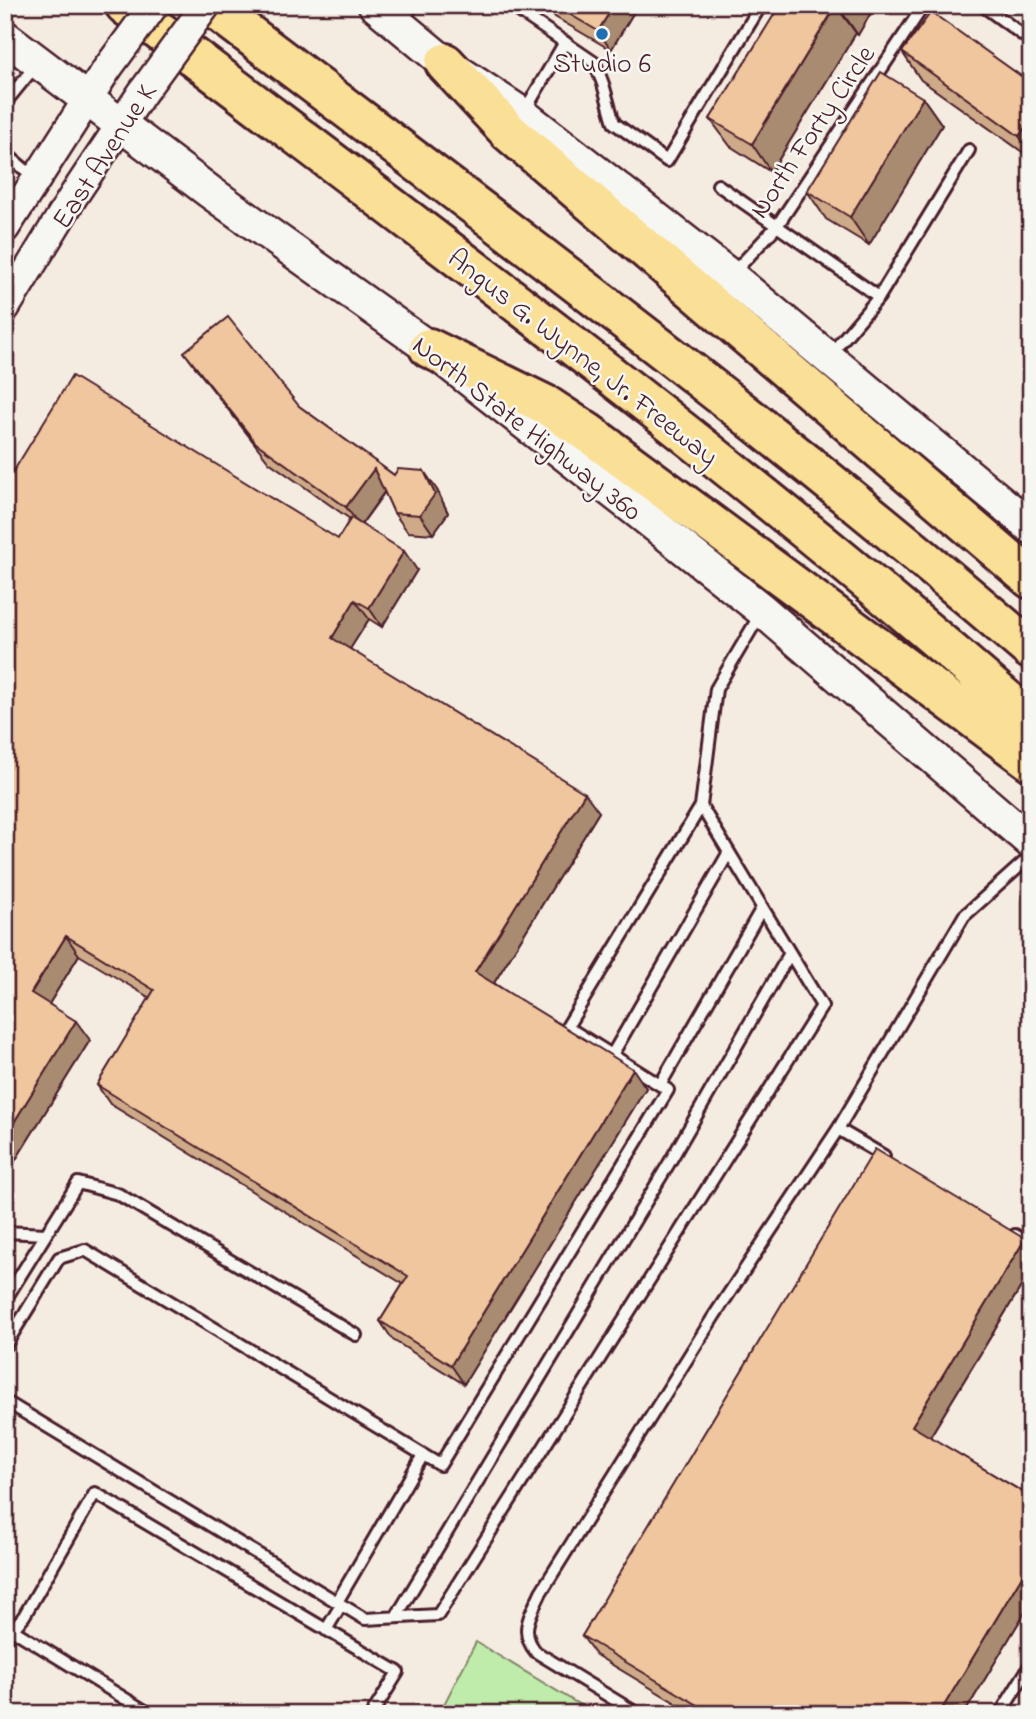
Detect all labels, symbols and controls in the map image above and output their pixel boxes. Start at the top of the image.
marker: Studio 6 [594,26,610,42]
street label: North Forty Circle [741,38,887,228]
place label: Studio 6 [553,45,651,86]
street label: East Avenue K [43,75,169,238]
street label: Angus G. Wynne, Jr. Freeway [438,240,726,478]
street label: North State Highway 360 [402,327,649,533]

